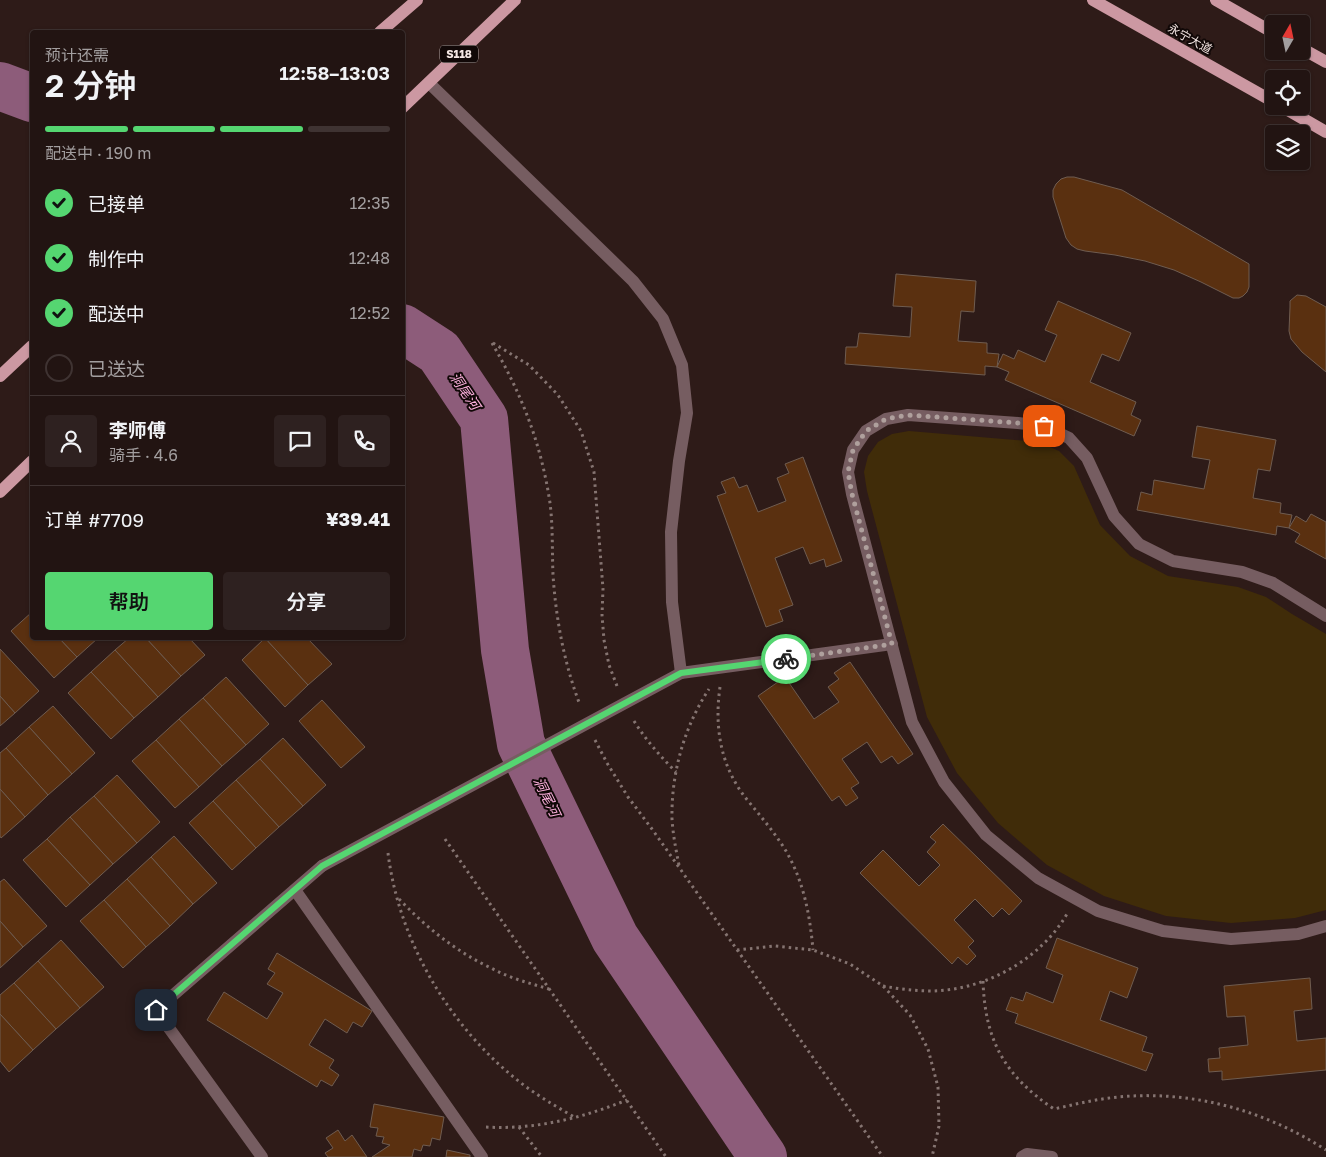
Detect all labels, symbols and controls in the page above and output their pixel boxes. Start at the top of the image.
north arrow [1265,15,1310,60]
map controls [1265,15,1310,170]
street label: 永宁大道 [1166,20,1215,57]
text: 预计还需 [45,45,109,65]
road number: S118 [440,46,478,62]
text: 12:58–13:03 [279,61,390,84]
text: 2 分钟 [45,66,136,104]
button: locate [1265,70,1310,115]
button: layers [1265,125,1310,170]
text: 配送中 · 190 m [45,143,151,163]
icon: check [45,189,73,217]
text: 已接单 [88,192,145,215]
text: 12:35 [350,193,390,213]
icon: check [45,244,73,272]
text: 制作中 [88,247,145,270]
text: 12:48 [349,248,390,268]
icon: check [45,299,73,327]
text: 配送中 [88,302,145,325]
text: 12:52 [350,303,390,323]
text: 已送达 [88,357,145,380]
water label: 洞尾河 [447,369,486,415]
pin [1023,405,1065,447]
icon: bag [1030,412,1058,440]
button: person [45,415,97,467]
button: chat [274,415,326,467]
button: phone [338,415,390,467]
text: 李师傅 [109,418,166,441]
text: 骑手 · 4.6 [109,445,178,465]
text: ¥39.41 [326,507,390,530]
text: 订单 #7709 [45,508,144,531]
button: 帮助 [45,572,213,630]
button: 分享 [223,572,390,630]
courier [761,634,811,684]
icon: bike [772,645,800,673]
water label: 洞尾河 [531,774,566,822]
pin [135,989,177,1031]
icon: home [142,996,170,1024]

